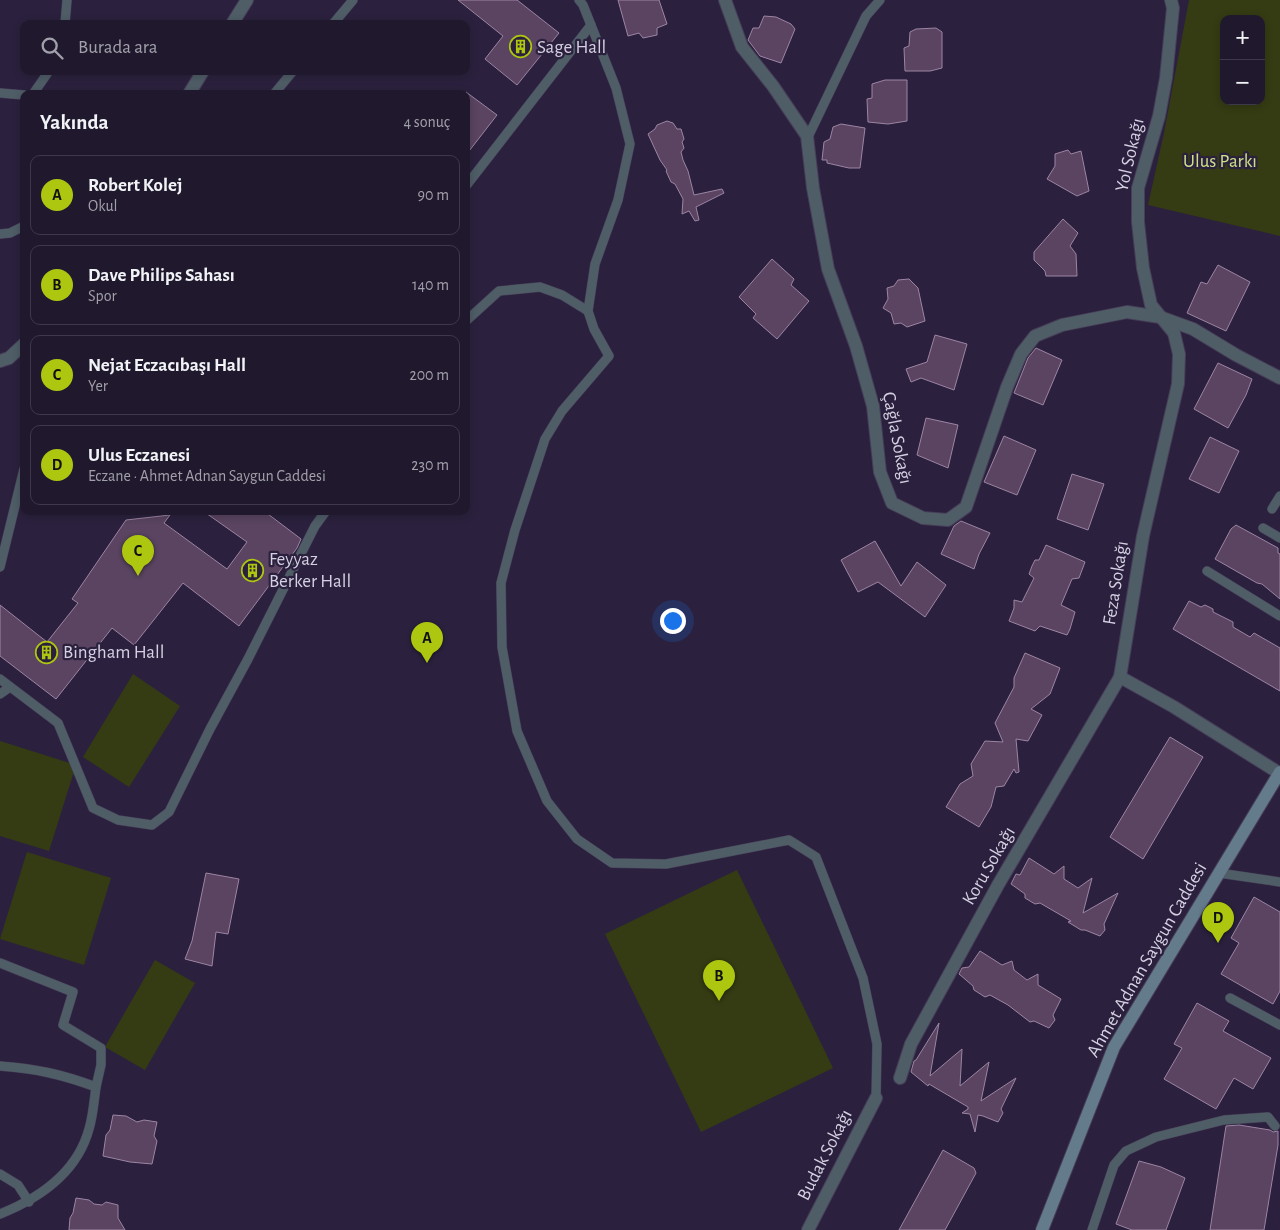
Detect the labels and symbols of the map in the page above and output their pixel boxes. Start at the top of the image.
building icon: Sage Hall [509,35,533,59]
place label: Sage Hall [537,38,606,57]
street label: Yol Sokağı [1112,116,1148,194]
park label: Ulus Parkı [1183,152,1257,171]
street label: Çağla Sokağı [879,390,915,486]
pin: C [122,535,154,576]
street label: Feza Sokağı [1100,540,1132,626]
place label: Feyyaz Berker Hall [269,550,351,591]
building icon: Feyyaz Berker Hall [241,558,265,582]
your location [660,608,686,634]
pin: A [411,622,443,663]
building icon: Bingham Hall [35,640,59,664]
place label: Bingham Hall [63,643,164,662]
street label: Koru Sokağı [959,824,1019,908]
street label: Ahmet Adnan Saygun Caddesi [1084,860,1210,1060]
pin: D [1202,902,1234,943]
pin: B [703,960,735,1001]
street label: Budak Sokağı [794,1107,856,1203]

